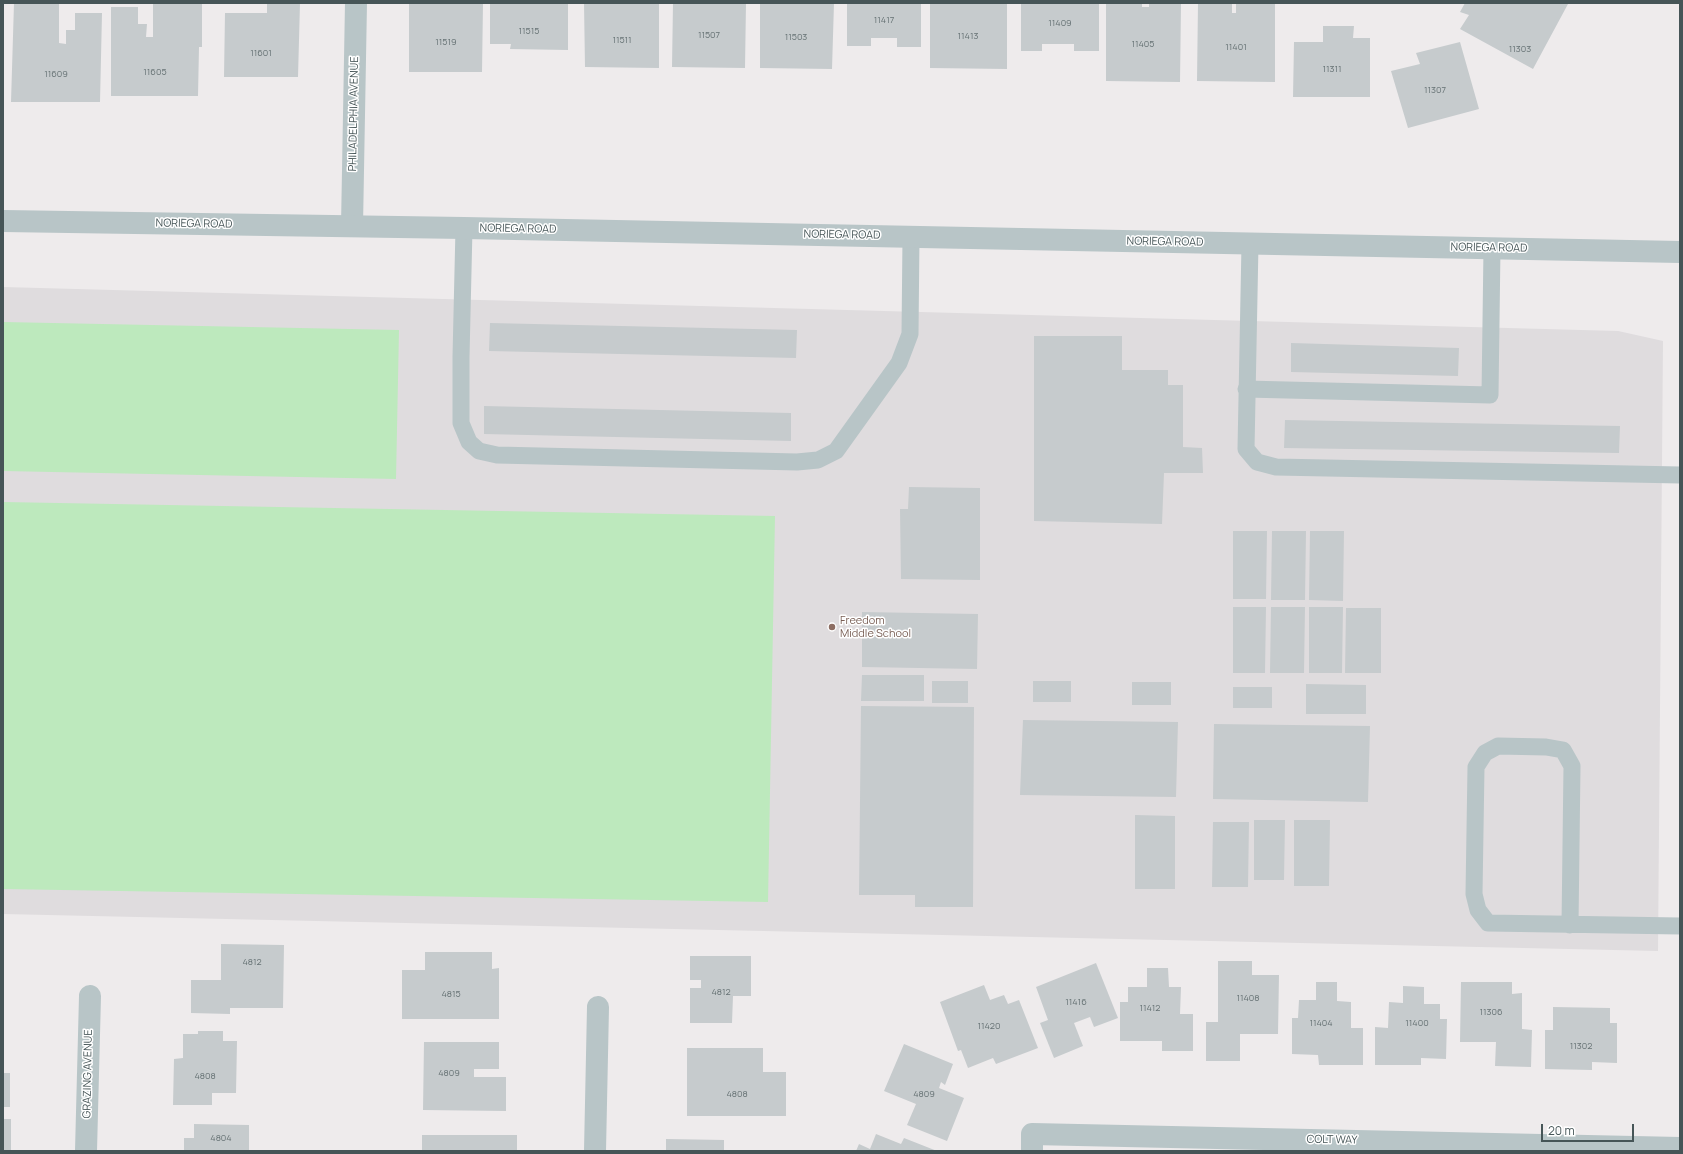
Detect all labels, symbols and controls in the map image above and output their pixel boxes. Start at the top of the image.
house number: 11417 [874,15,894,25]
house number: 11409 [1048,18,1072,28]
house number: 11515 [519,26,539,36]
house number: 11507 [698,30,720,40]
house number: 11413 [958,31,978,41]
house number: 11503 [785,32,807,42]
house number: 11511 [612,35,632,45]
house number: 11519 [435,37,457,47]
house number: 11405 [1131,39,1155,49]
house number: 11401 [1225,42,1247,52]
house number: 11303 [1509,44,1531,54]
house number: 11601 [250,48,272,58]
street label: PHILADELPHIA AVENUE [346,56,362,172]
house number: 11311 [1322,64,1342,74]
house number: 11605 [143,67,167,77]
house number: 11609 [44,69,68,79]
house number: 11307 [1424,85,1446,95]
street label: NORIEGA ROAD [156,217,232,231]
street label: NORIEGA ROAD [480,222,556,236]
street label: NORIEGA ROAD [804,228,880,242]
street label: NORIEGA ROAD [1127,235,1203,249]
street label: NORIEGA ROAD [1451,241,1527,255]
place label: Freedom Middle School [840,614,911,640]
marker: Freedom Middle School [827,622,837,632]
house number: 4812 [242,957,262,967]
house number: 4812 [711,987,731,997]
house number: 4815 [441,989,461,999]
house number: 11408 [1236,993,1260,1003]
house number: 11416 [1065,997,1087,1007]
house number: 11412 [1140,1003,1160,1013]
house number: 11306 [1479,1007,1503,1017]
house number: 11404 [1309,1018,1333,1028]
house number: 11400 [1405,1018,1429,1028]
house number: 11420 [978,1021,1000,1031]
street label: GRAZING AVENUE [81,1029,95,1119]
house number: 11302 [1570,1041,1592,1051]
house number: 4809 [438,1068,460,1078]
house number: 4808 [194,1071,216,1081]
house number: 4808 [726,1089,748,1099]
house number: 4809 [913,1089,935,1099]
scale bar [1543,1116,1636,1142]
text: 20 m [1548,1122,1575,1139]
house number: 4804 [210,1133,232,1143]
street label: COLT WAY [1306,1133,1358,1147]

